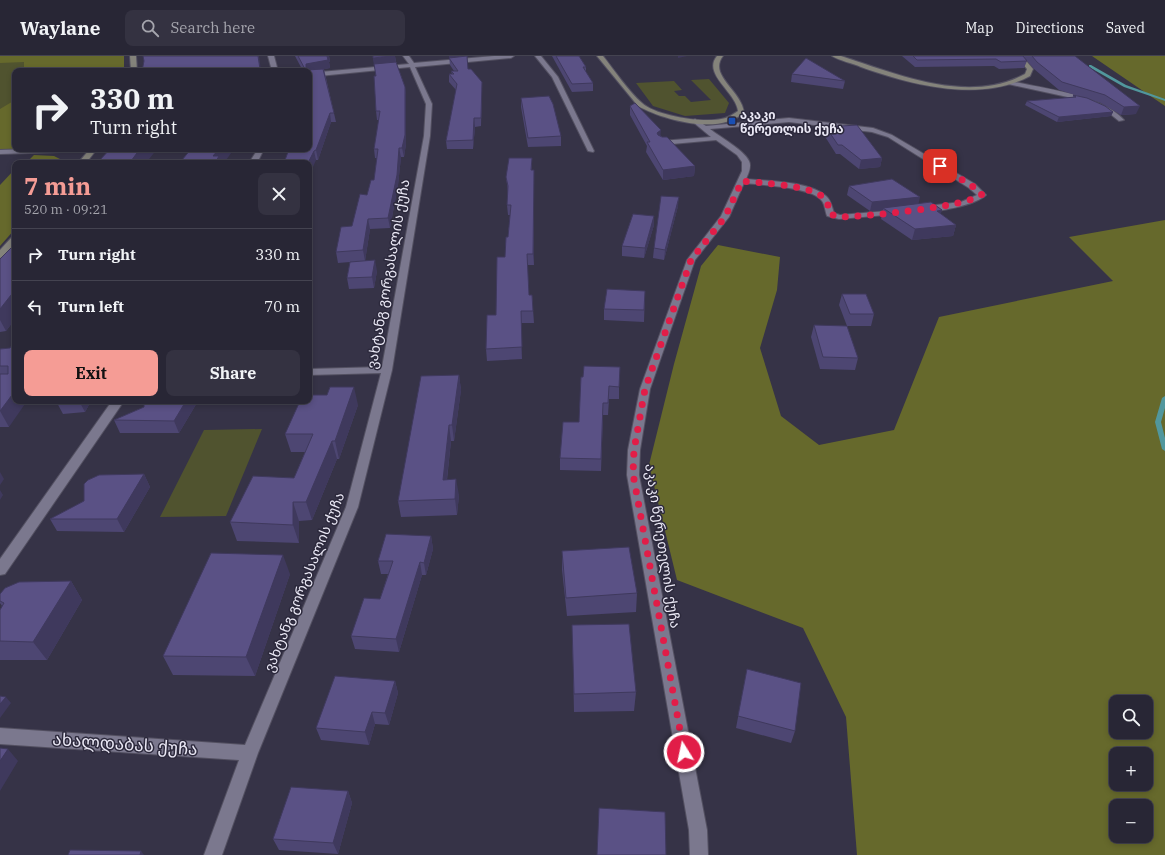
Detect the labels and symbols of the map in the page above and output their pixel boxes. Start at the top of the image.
place label: აკაკი წერეთლის ქუჩა [740,107,844,137]
marker: აკაკი წერეთლის ქუჩა [727,116,737,126]
pin [923,149,957,183]
street label: ვახტანგ გორგასალის ქუჩა [362,178,414,370]
street label: აკაკი წერეთელის ქუჩა [641,462,685,630]
street label: ვახტანგ გორგასალის ქუჩა [260,490,348,674]
street label: ახალდაბას ქუჩა [52,728,198,760]
position arrow [663,731,705,773]

